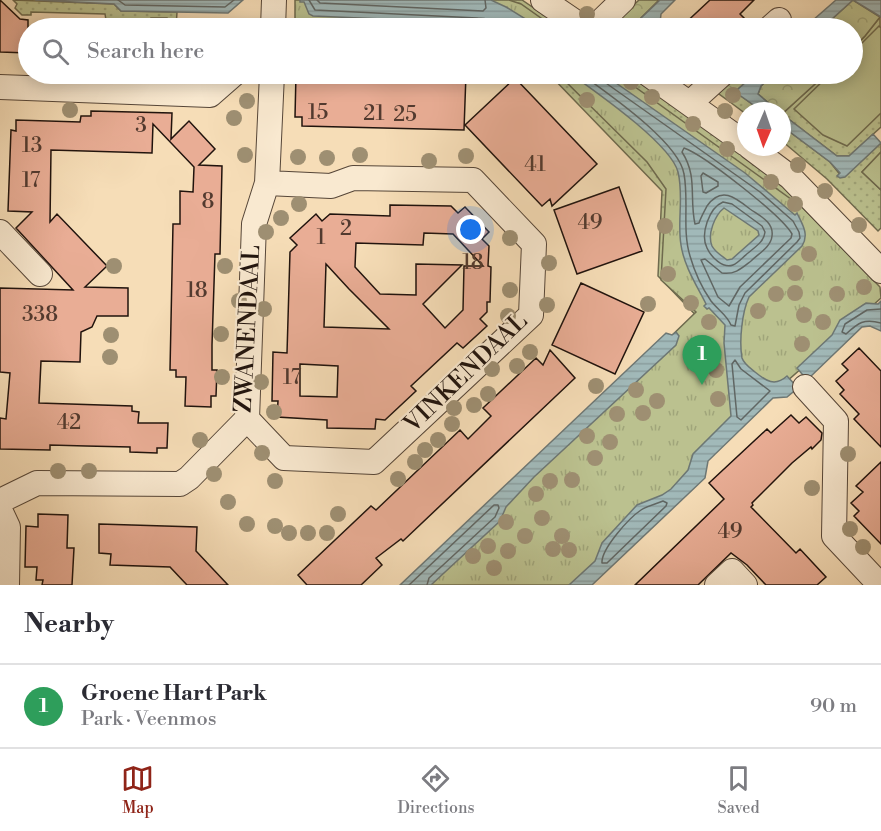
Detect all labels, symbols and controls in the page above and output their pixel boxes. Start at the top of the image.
search box [18,18,863,84]
icon: search [39,35,72,68]
text: Search here [87,38,204,65]
house number: 15 [308,100,328,126]
house number: 21 [363,101,385,127]
house number: 25 [393,102,417,128]
north arrow [737,102,791,156]
house number: 3 [135,113,147,139]
house number: 13 [22,133,42,159]
house number: 41 [524,152,546,178]
house number: 17 [22,168,41,194]
house number: 8 [202,189,214,215]
house number: 49 [577,210,603,236]
your location [456,215,485,244]
house number: 2 [340,216,352,242]
house number: 1 [316,225,326,251]
street label: ZWANENDAAL [229,244,267,414]
house number: 18 [462,250,484,276]
house number: 18 [186,278,208,304]
house number: 338 [22,302,58,328]
street label: VINKENDAAL [397,306,534,440]
pin: 1 [682,336,722,385]
house number: 17 [283,365,302,391]
house number: 42 [57,410,81,436]
house number: 49 [717,519,743,545]
text: Nearby [24,608,114,640]
text: Groene Hart Park [81,680,267,707]
text: 1 [39,694,48,719]
text: 90 m [810,694,857,719]
text: Park · Veenmos [81,707,216,732]
tab: Map [121,762,154,818]
tab: Directions [397,762,475,818]
tab: Saved [717,762,760,818]

